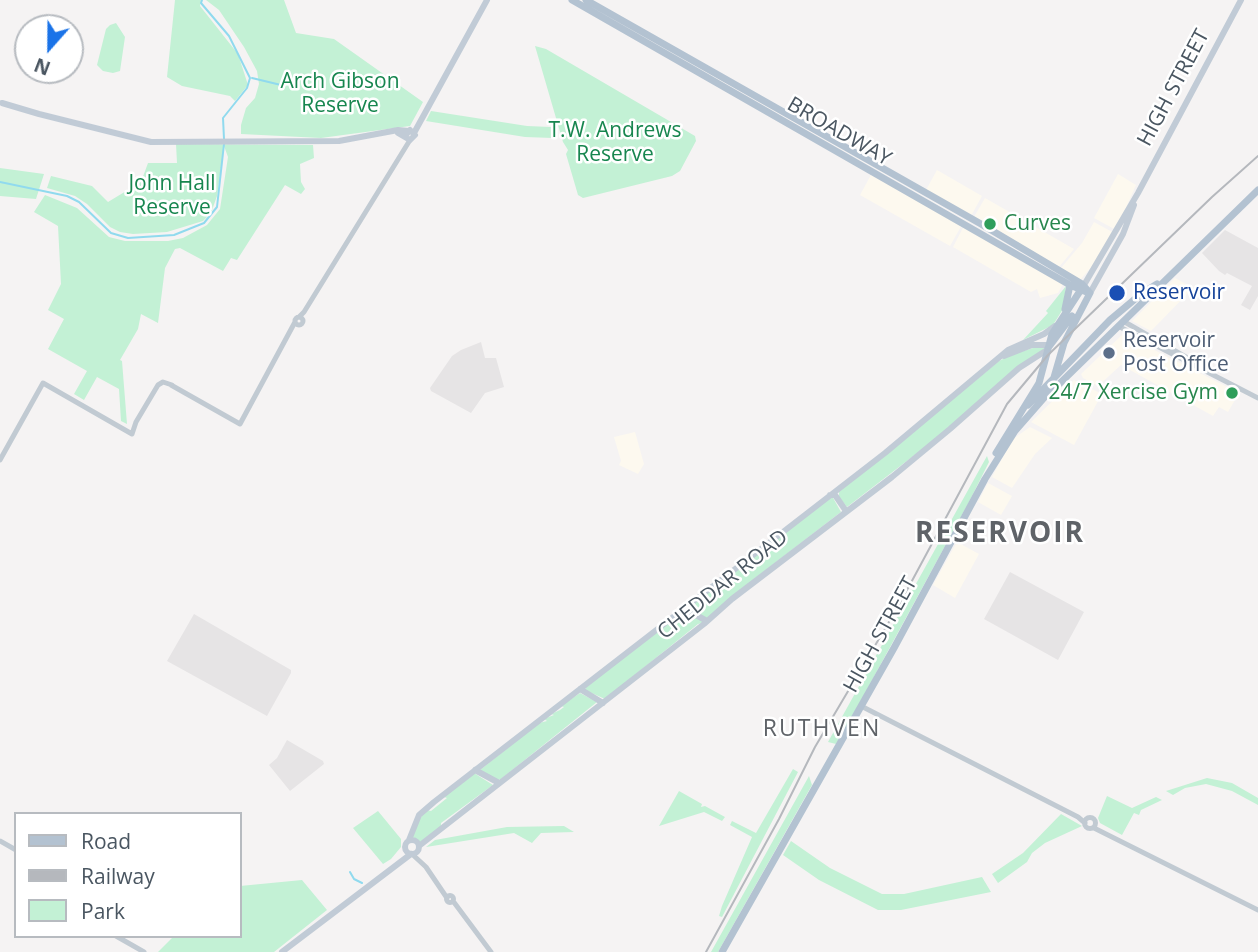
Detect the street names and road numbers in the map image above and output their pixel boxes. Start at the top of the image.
street label: HIGH STREET [1133,25,1215,151]
street label: BROADWAY [783,92,895,172]
street label: CHEDDAR ROAD [653,525,793,645]
street label: HIGH STREET [839,573,923,697]

